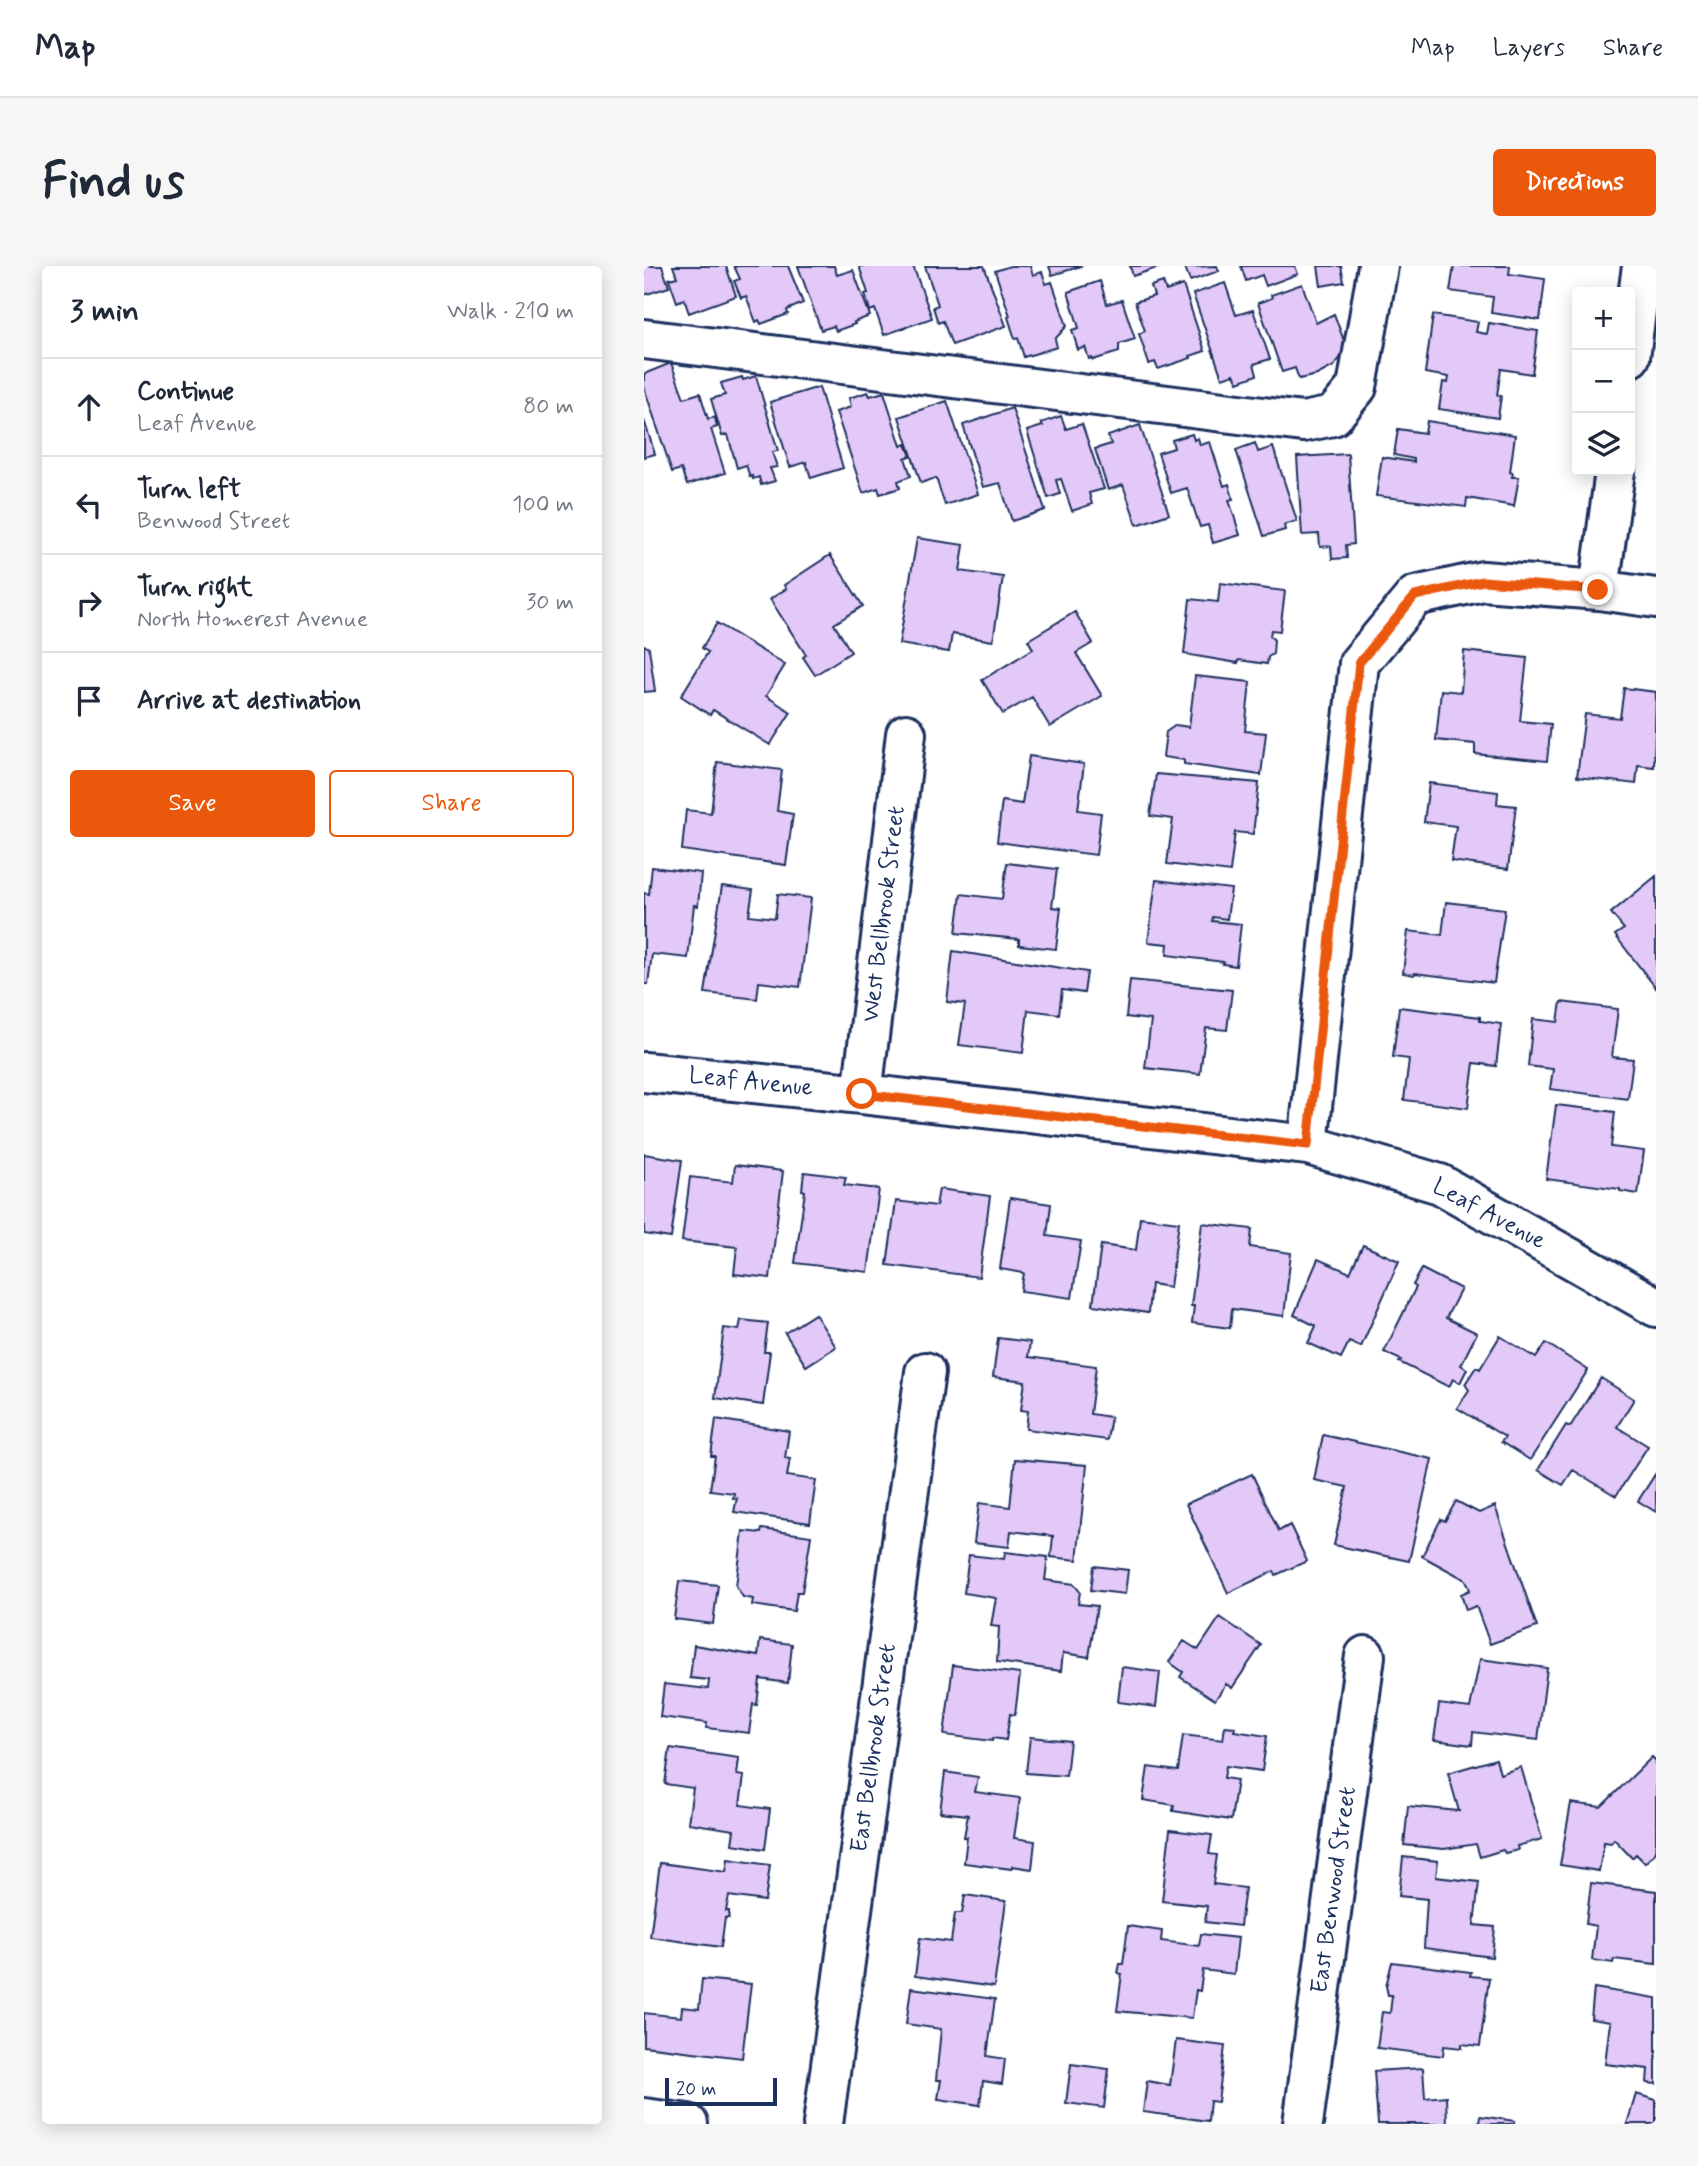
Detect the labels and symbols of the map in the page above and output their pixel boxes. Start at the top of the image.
route end [1582,574,1613,605]
street label: West Bellbrook Street [855,804,913,1024]
street label: Leaf Avenue [687,1060,815,1104]
route start [846,1078,877,1109]
street label: Leaf Avenue [1427,1171,1551,1257]
street label: East Bellbrook Street [844,1641,904,1855]
street label: East Benwood Street [1304,1784,1364,1996]
scale bar [665,2075,777,2107]

